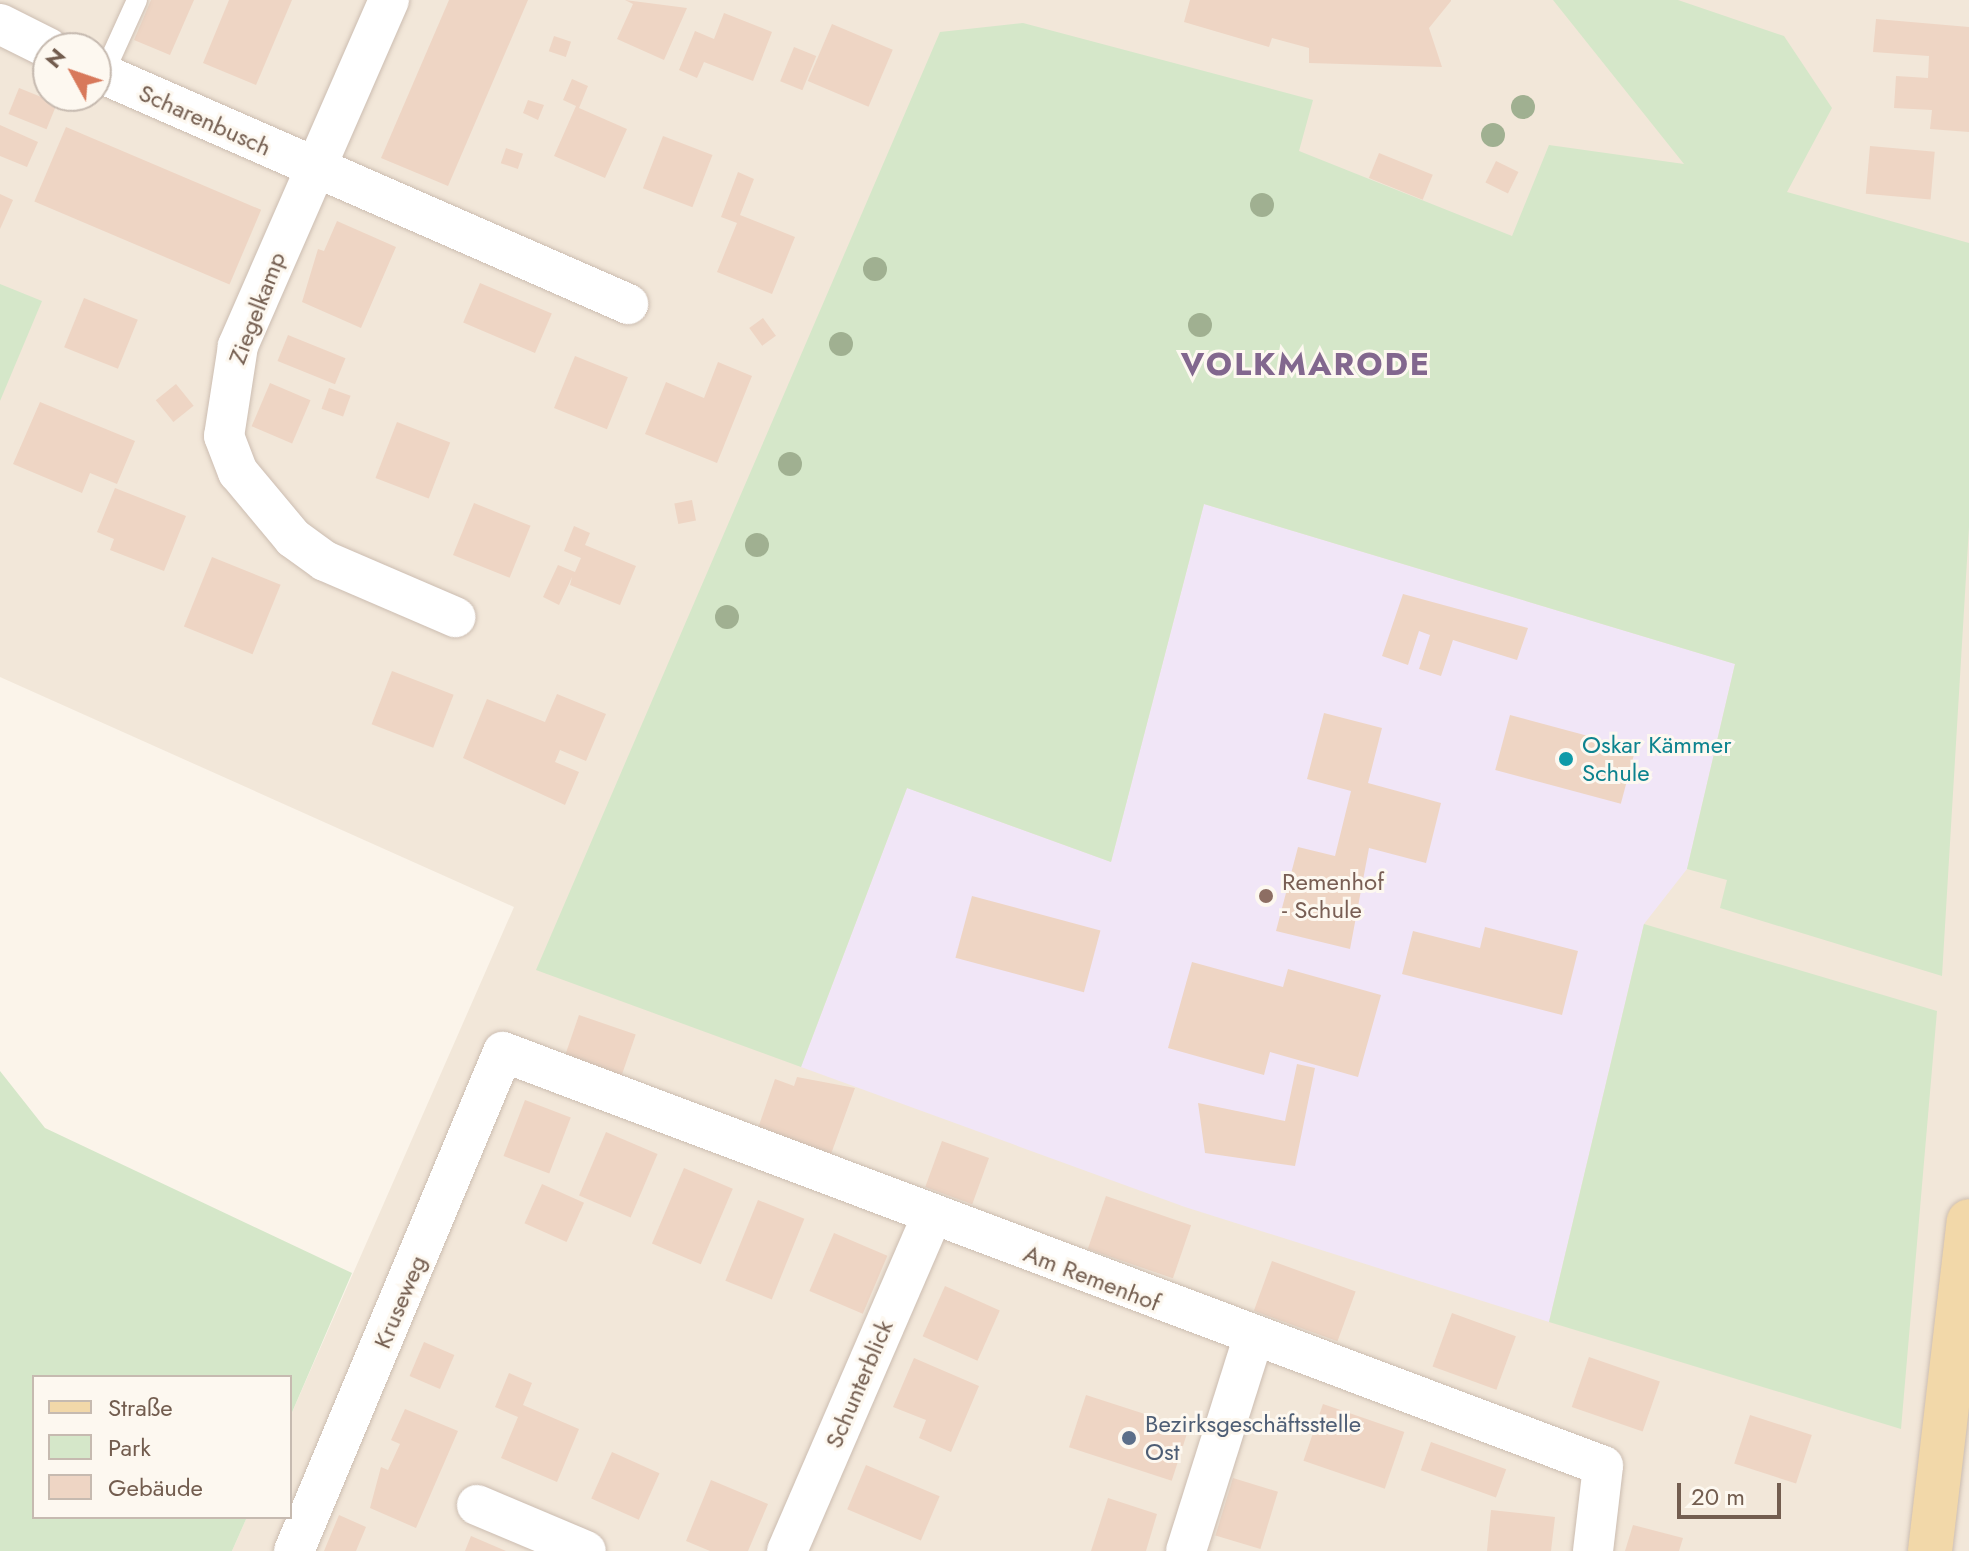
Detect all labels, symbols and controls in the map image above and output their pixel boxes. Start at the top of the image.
north arrow [32,32,112,112]
text: N [37,41,73,75]
street label: Scharenbusch [134,78,276,162]
street label: Ziegelkamp [222,248,292,368]
district label: VOLKMARODE [1181,345,1431,383]
place label: Oskar Kämmer Schule [1582,731,1731,787]
marker: Oskar Kämmer Schule [1557,750,1575,768]
place label: Remenhof - Schule [1282,868,1384,924]
marker: Remenhof - Schule [1257,887,1275,905]
street label: Am Remenhof [1020,1239,1164,1317]
street label: Kruseweg [368,1251,432,1353]
street label: Schunterblick [819,1316,899,1452]
legend [32,1375,292,1519]
text: Straße [108,1390,173,1425]
place label: Bezirksgeschäftsstelle Ost [1145,1410,1361,1466]
marker: Bezirksgeschäftsstelle Ost [1120,1429,1138,1447]
text: Park [108,1430,151,1465]
scale bar [1681,1467,1785,1517]
text: Gebäude [108,1470,203,1505]
text: 20 m [1691,1479,1745,1514]

